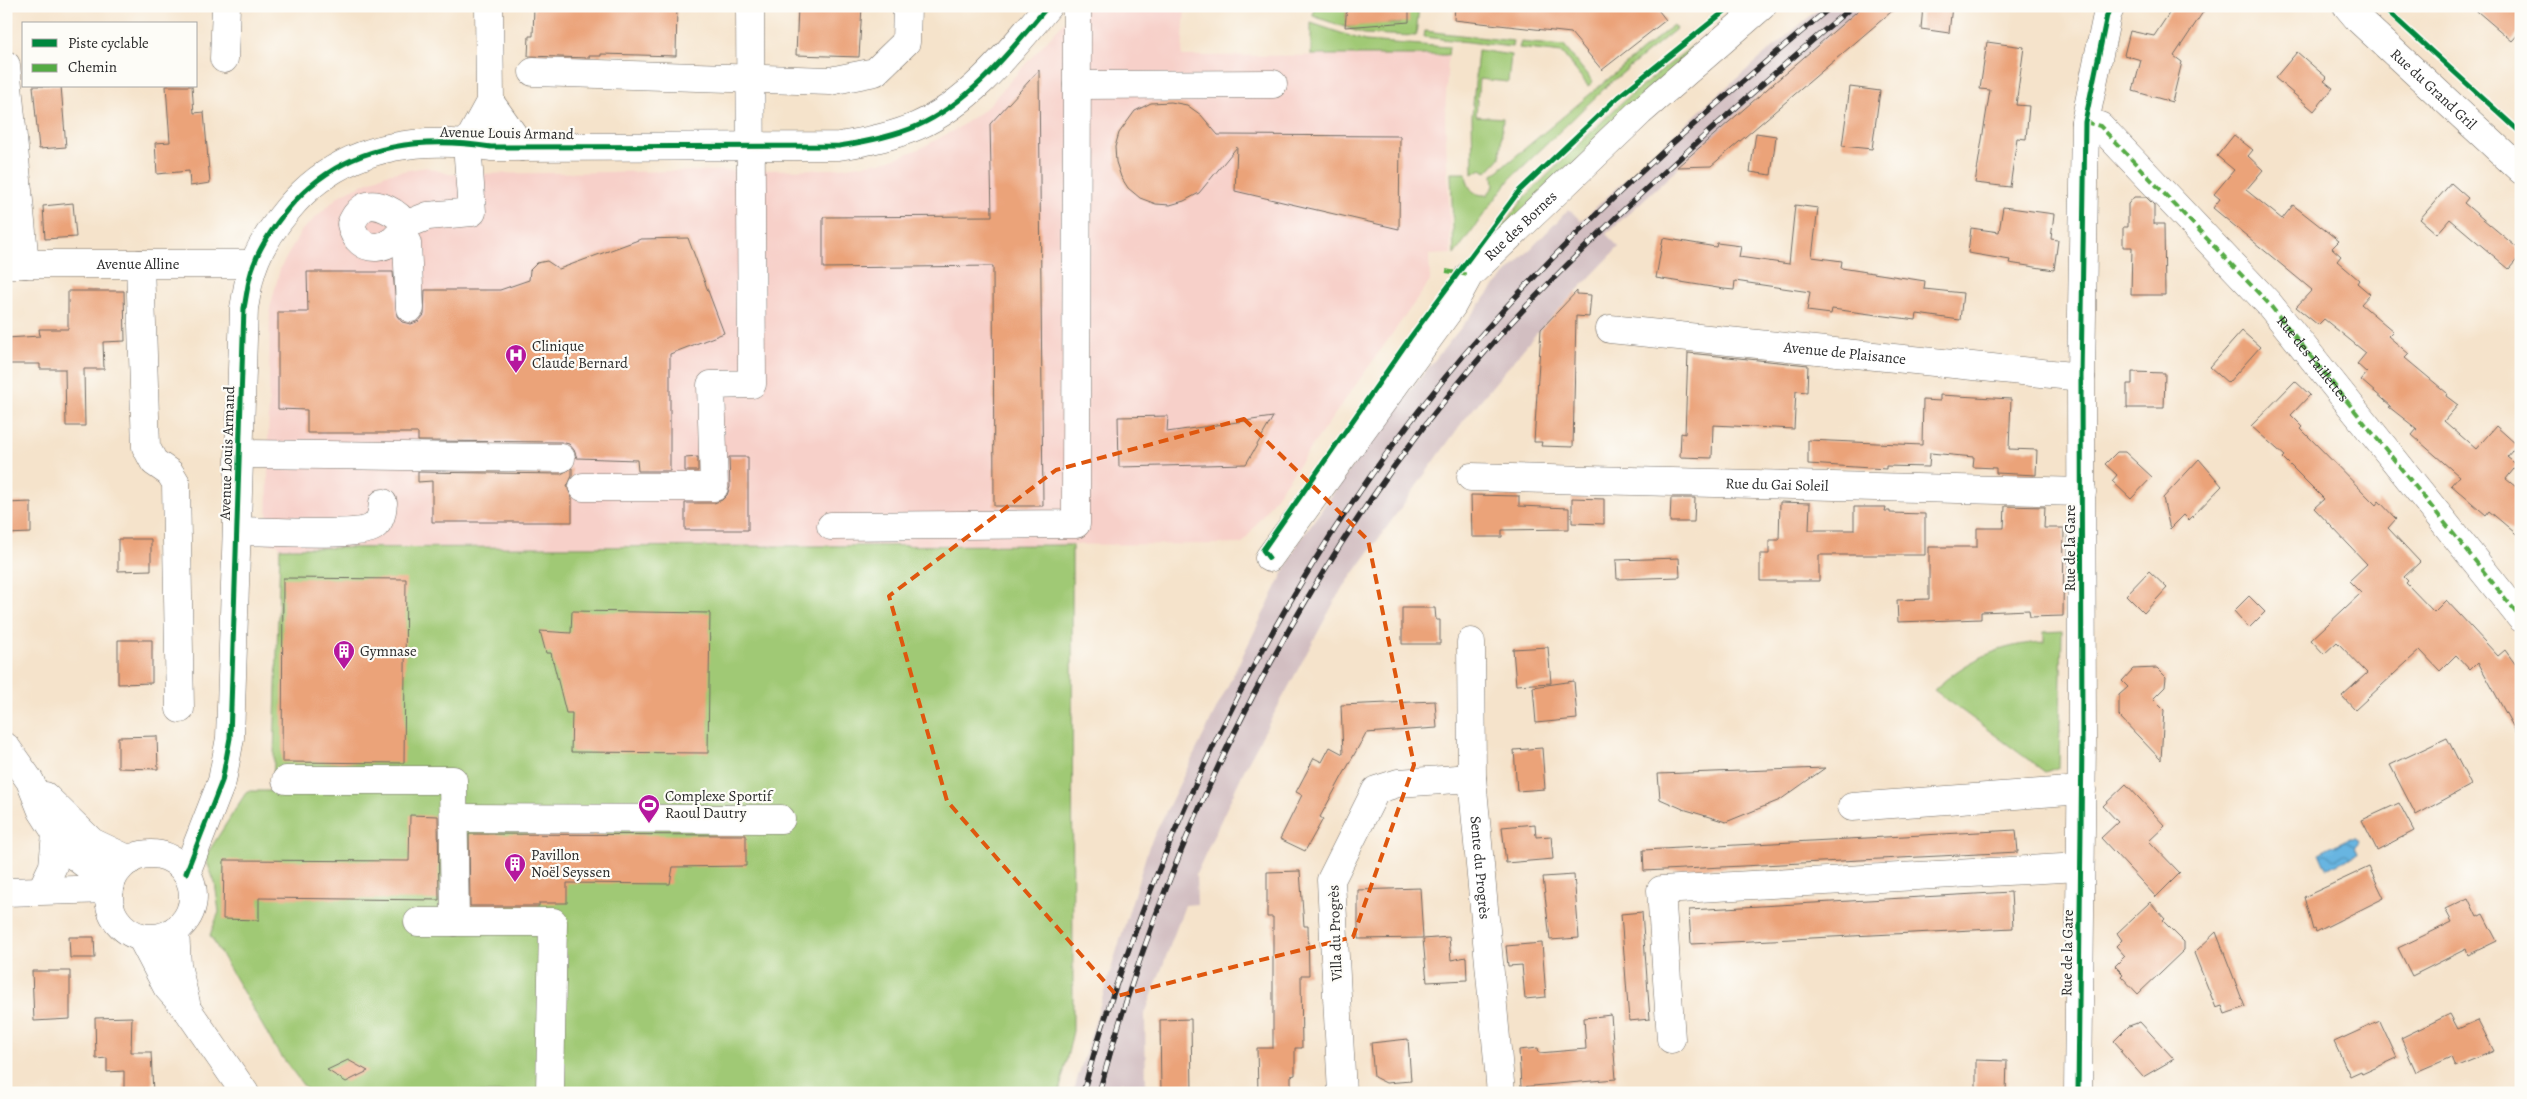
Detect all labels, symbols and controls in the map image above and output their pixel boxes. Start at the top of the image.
legend [22,22,198,88]
text: Piste cyclable [68,33,149,53]
street label: Rue du Grand Gril [2386,44,2481,134]
text: Chemin [68,57,117,77]
street label: Avenue Louis Armand [439,122,575,144]
street label: Rue des Bornes [1480,186,1561,265]
street label: Avenue Alline [96,254,180,274]
street label: Rue des Faillettes [2272,311,2354,406]
place label: Clinique Claude Bernard [532,336,629,373]
street label: Avenue de Plaisance [1782,337,1907,369]
hospital icon: Clinique Claude Bernard [504,343,528,374]
street label: Avenue Louis Armand [215,385,239,521]
street label: Rue du Gai Soleil [1725,473,1829,496]
street label: Rue de la Gare [2060,504,2080,592]
building icon: Gymnase [332,639,356,670]
place label: Gymnase [360,641,417,661]
place label: Complexe Sportif Raoul Dautry [665,786,774,823]
sports icon: Complexe Sportif Raoul Dautry [637,793,661,824]
street label: Sente du Progrès [1466,815,1495,920]
place label: Pavillon Noël Seyssen [531,845,610,882]
building icon: Pavillon Noël Seyssen [503,852,527,883]
street label: Villa du Progrès [1323,885,1347,982]
street label: Rue de la Gare [2056,909,2078,997]

